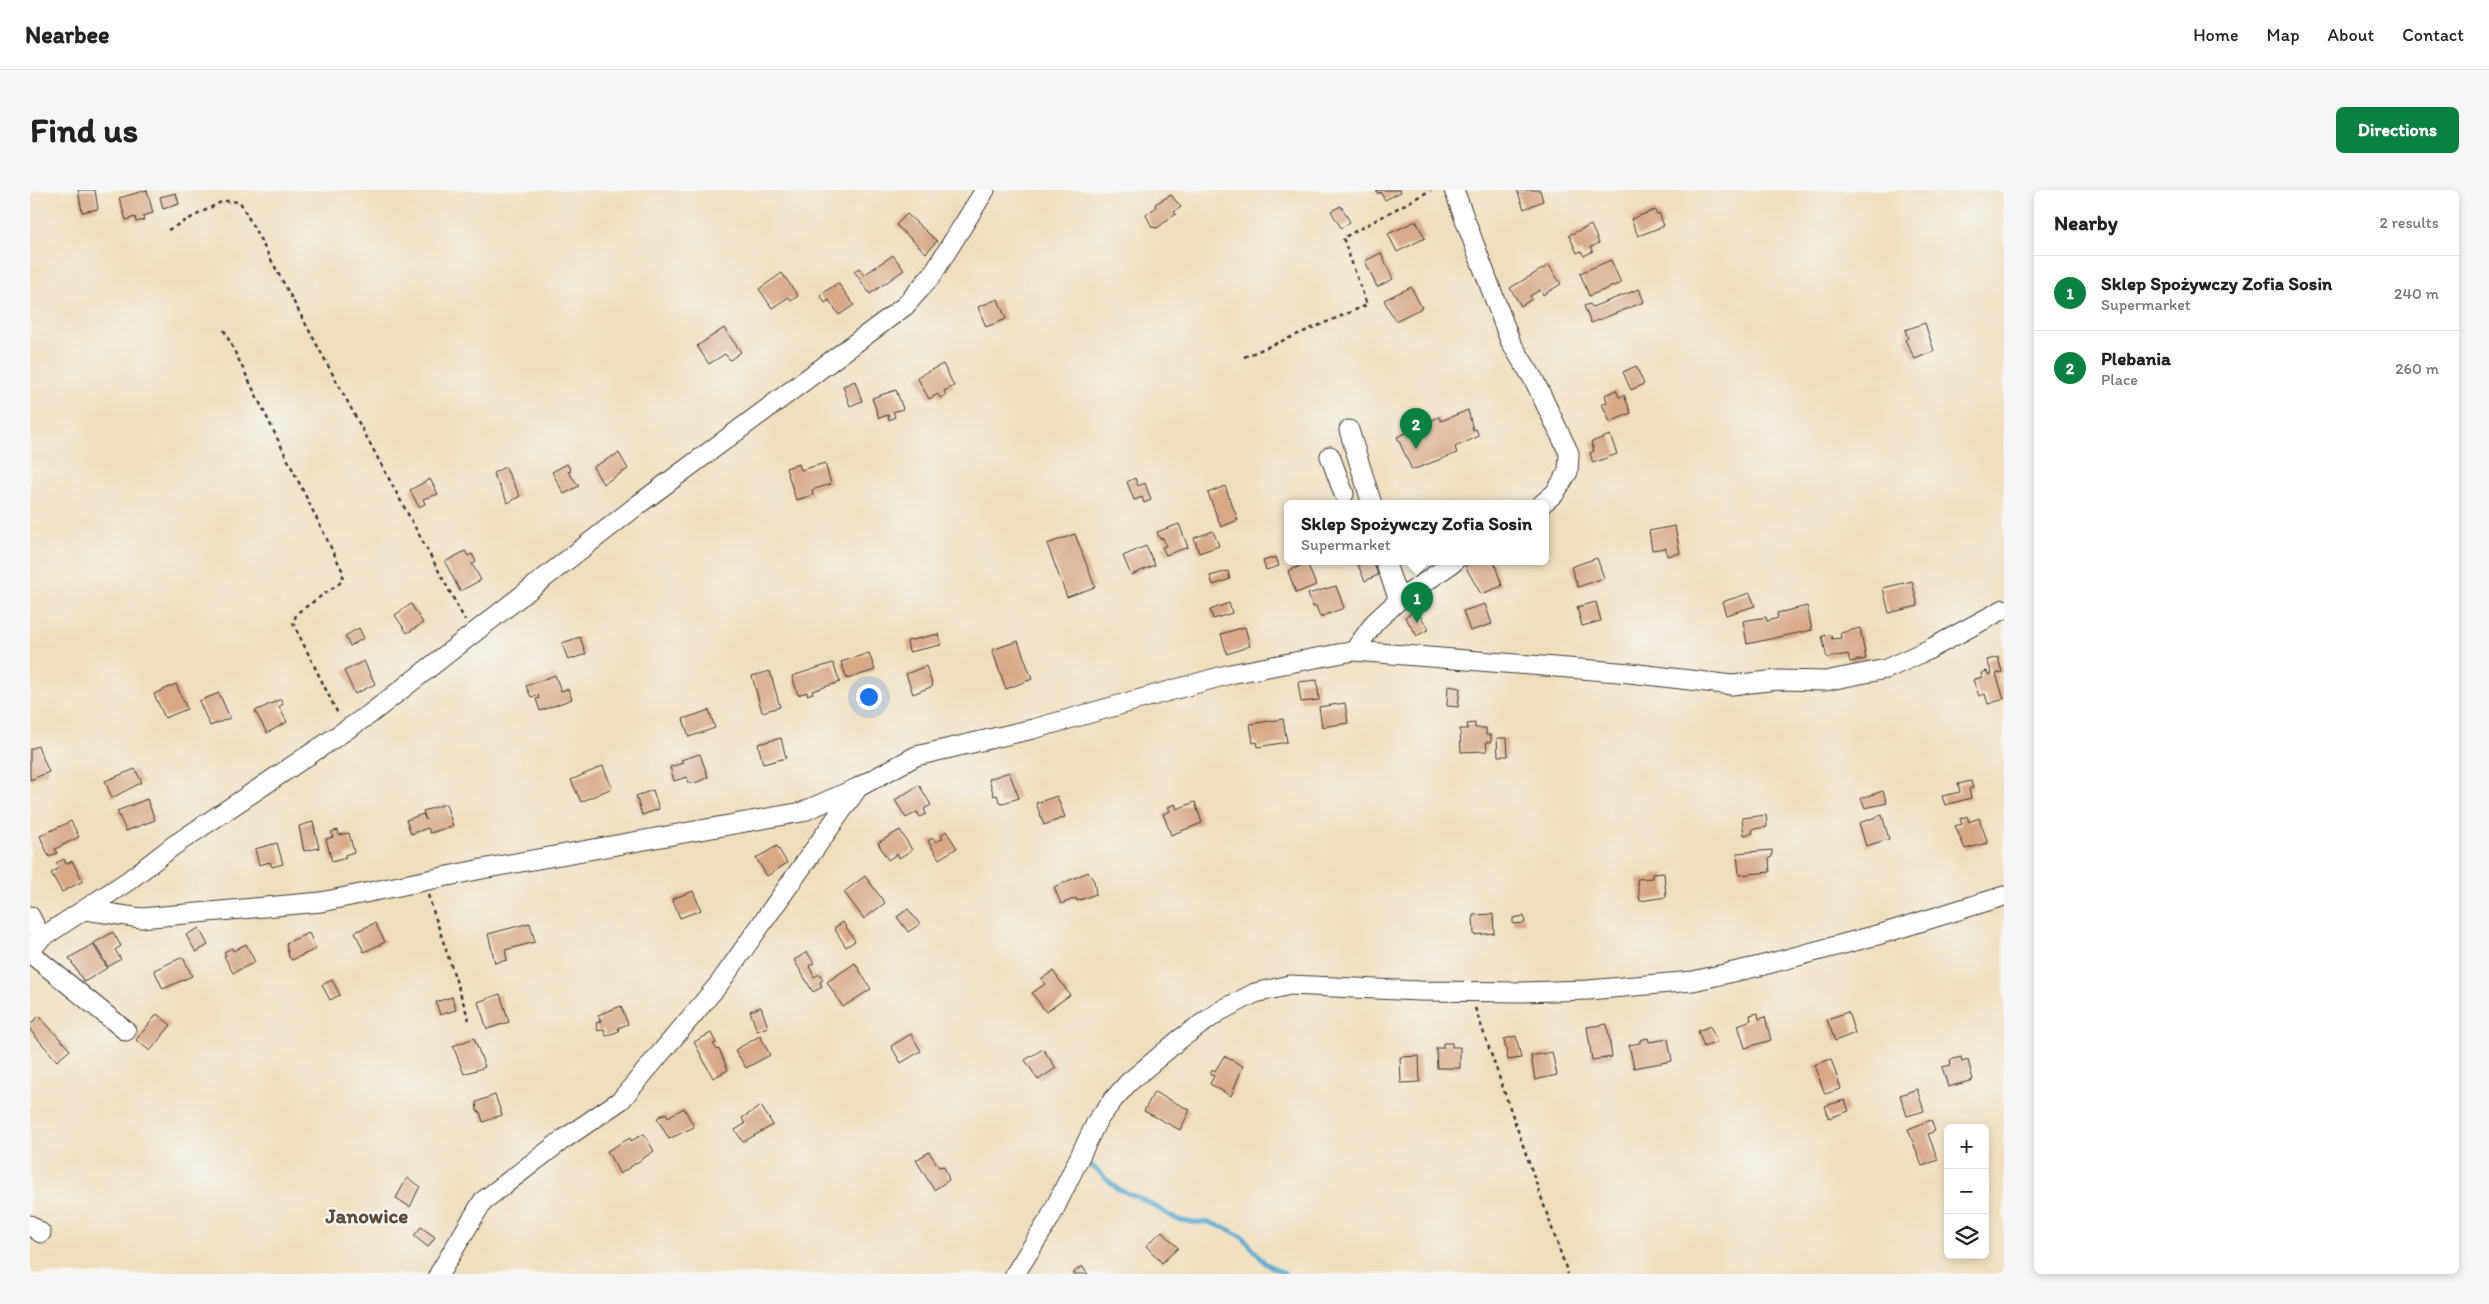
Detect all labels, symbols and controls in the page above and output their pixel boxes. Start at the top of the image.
text: Nearbee [25,20,109,49]
text: Home [2193,24,2239,46]
text: Map [2267,24,2300,46]
text: About [2328,24,2374,46]
text: Contact [2402,24,2464,46]
button: Directions [2336,107,2459,153]
text: Find us [30,109,138,151]
text: Nearby [2054,210,2118,235]
text: 2 results [2379,213,2439,232]
text: Sklep Spożywczy Zofia Sosin [2101,272,2332,295]
text: 1 [2066,284,2074,303]
text: 240 m [2394,284,2439,303]
text: Supermarket [2101,295,2191,314]
text: Plebania [2101,347,2171,370]
text: 2 [2066,359,2074,378]
text: 260 m [2395,359,2439,378]
text: Place [2101,370,2138,389]
pin: 2 [1400,408,1432,449]
popup [1284,500,1549,565]
text: Sklep Spożywczy Zofia Sosin [1301,512,1532,535]
text: Supermarket [1301,535,1391,554]
pin: 1 [1401,582,1433,623]
your location [856,684,882,710]
map controls [1944,1124,1989,1259]
button: + [1944,1124,1989,1169]
button: − [1944,1169,1989,1214]
district label: Janowice [325,1203,408,1228]
button: layers [1944,1214,1989,1259]

